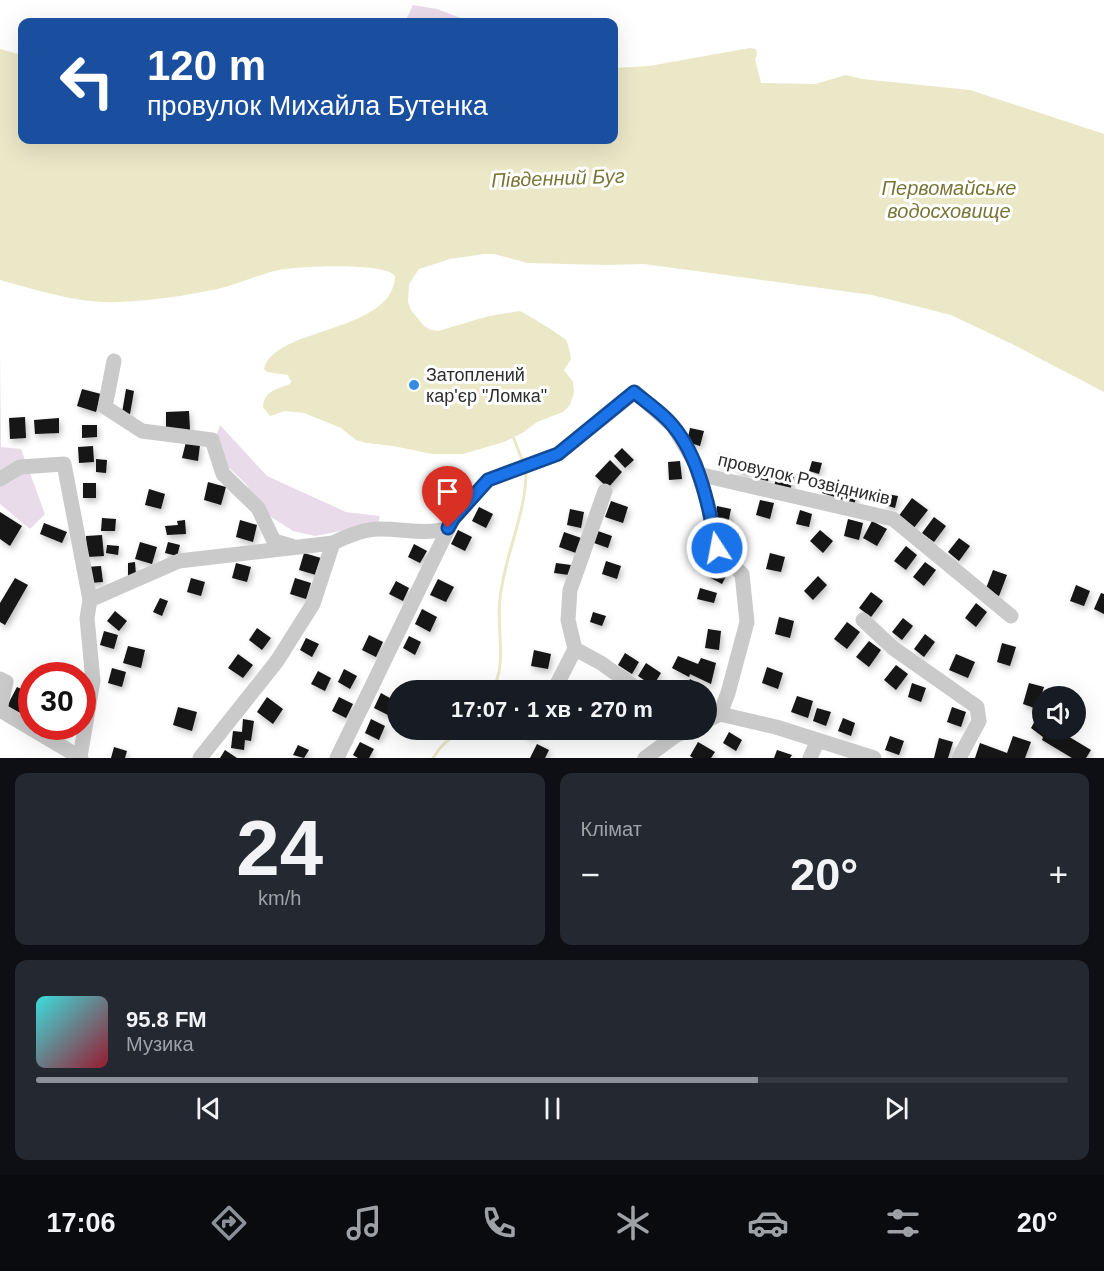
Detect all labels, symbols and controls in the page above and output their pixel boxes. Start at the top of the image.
icon: left [48,42,126,120]
text: 120 m [147,42,266,89]
text: провулок Михайла Бутенка [147,91,488,121]
water label: Південний Буг [491,165,625,191]
water label: Первомайське водосховище [882,177,1016,222]
place label: Затоплений кар'єр "Ломка" [426,365,547,406]
marker: Затоплений кар'єр "Ломка" [407,378,421,392]
street label: провулок Розвідників [716,449,892,509]
pin [422,466,473,528]
icon: arrive [431,475,464,508]
position arrow [685,516,749,580]
speed limit sign: 30 [18,662,96,740]
map controls [1032,686,1086,740]
button: sound [1032,686,1086,740]
text: 17:07 · 1 хв · 270 m [451,697,653,722]
text: 24 [236,804,323,892]
text: Клімат [581,818,642,840]
text: 20° [790,849,858,900]
text: − [581,856,600,893]
text: + [1049,856,1068,893]
text: km/h [258,887,301,909]
text: 95.8 FM [126,1007,207,1032]
text: Музика [126,1033,194,1055]
icon: previous [192,1092,225,1125]
icon: pause [536,1092,569,1125]
icon: next [880,1092,913,1125]
icon: directions [208,1202,250,1244]
icon: music [343,1202,385,1244]
icon: phone [478,1202,520,1244]
icon: climate [612,1202,654,1244]
icon: car [747,1202,789,1244]
icon: filters [882,1202,924,1244]
text: 17:06 [46,1208,115,1238]
text: 20° [1017,1208,1058,1238]

